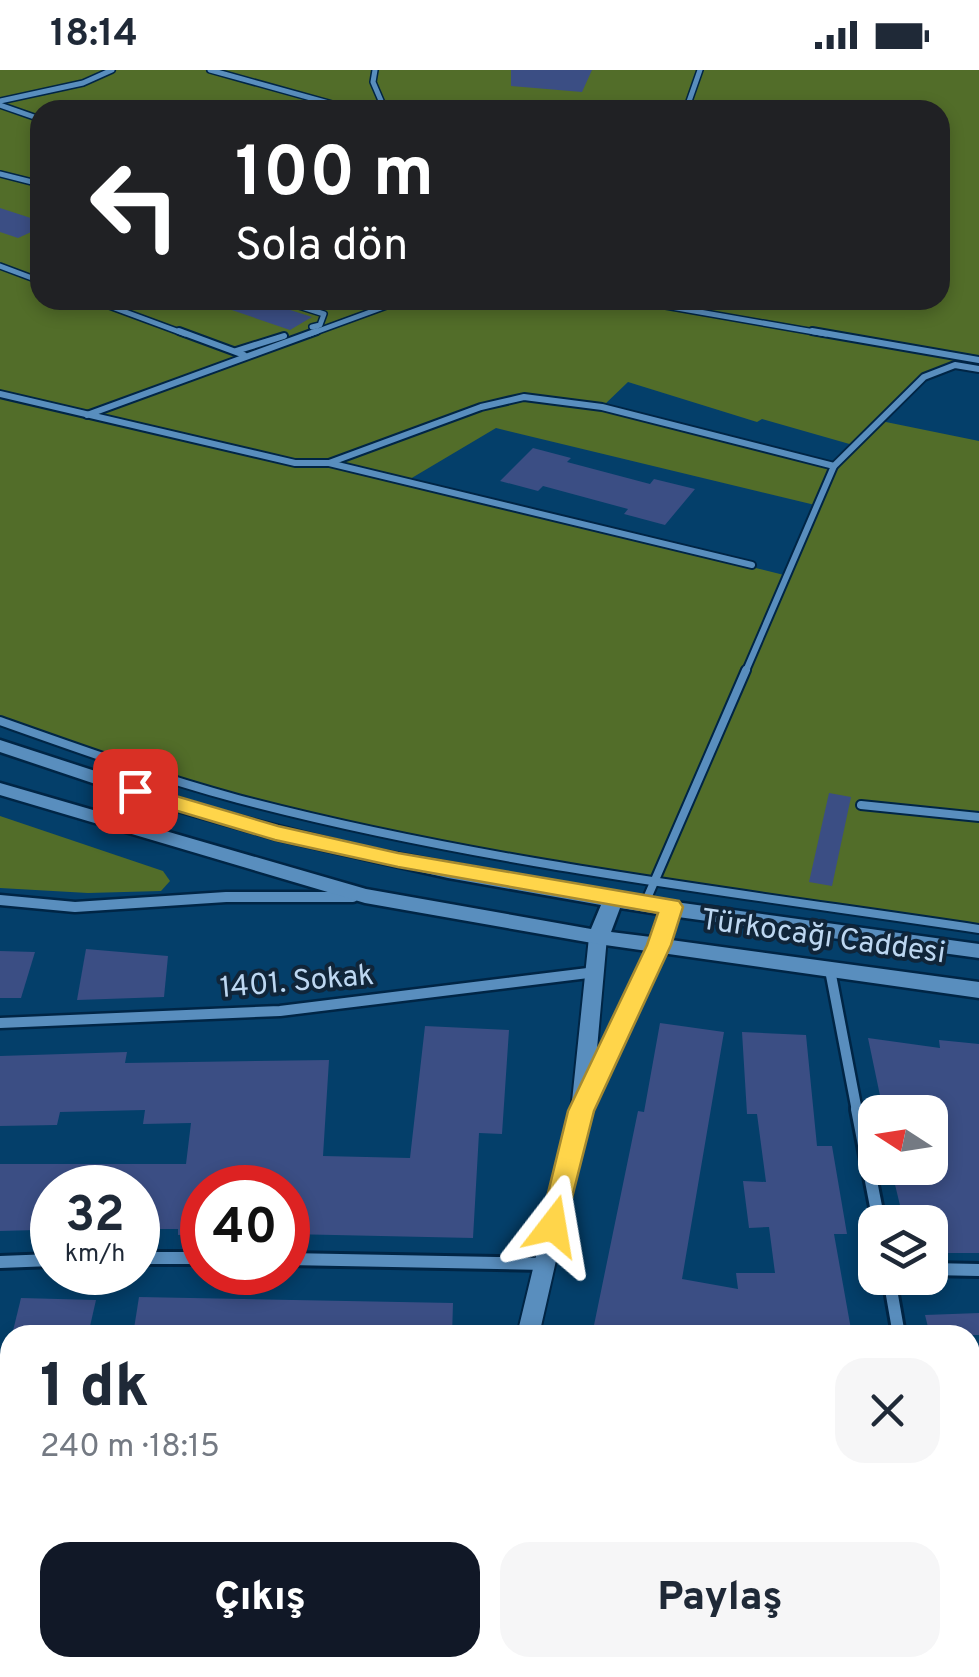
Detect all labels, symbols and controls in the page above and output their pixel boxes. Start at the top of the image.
text: 18:14 [50,11,138,60]
text: 100 m [235,132,434,221]
icon: left [70,140,200,270]
text: Sola dön [235,219,408,276]
pin [93,749,178,834]
icon: arrive [108,764,163,819]
street label: Türkocağı Caddesi [698,903,948,973]
street label: 1401. Sokak [219,958,375,1008]
north arrow [858,1095,948,1185]
map controls [858,1095,948,1295]
speed limit sign: 40 [180,1165,310,1295]
position arrow [501,1174,605,1278]
text: 32 [65,1186,125,1249]
button: layers [858,1205,948,1295]
text: km/h [65,1239,125,1271]
text: 1 dk [40,1352,149,1428]
button: close [835,1358,940,1463]
text: 240 m · 18:15 [40,1428,220,1468]
button: Çıkış [40,1542,480,1657]
button: Paylaş [500,1542,940,1657]

